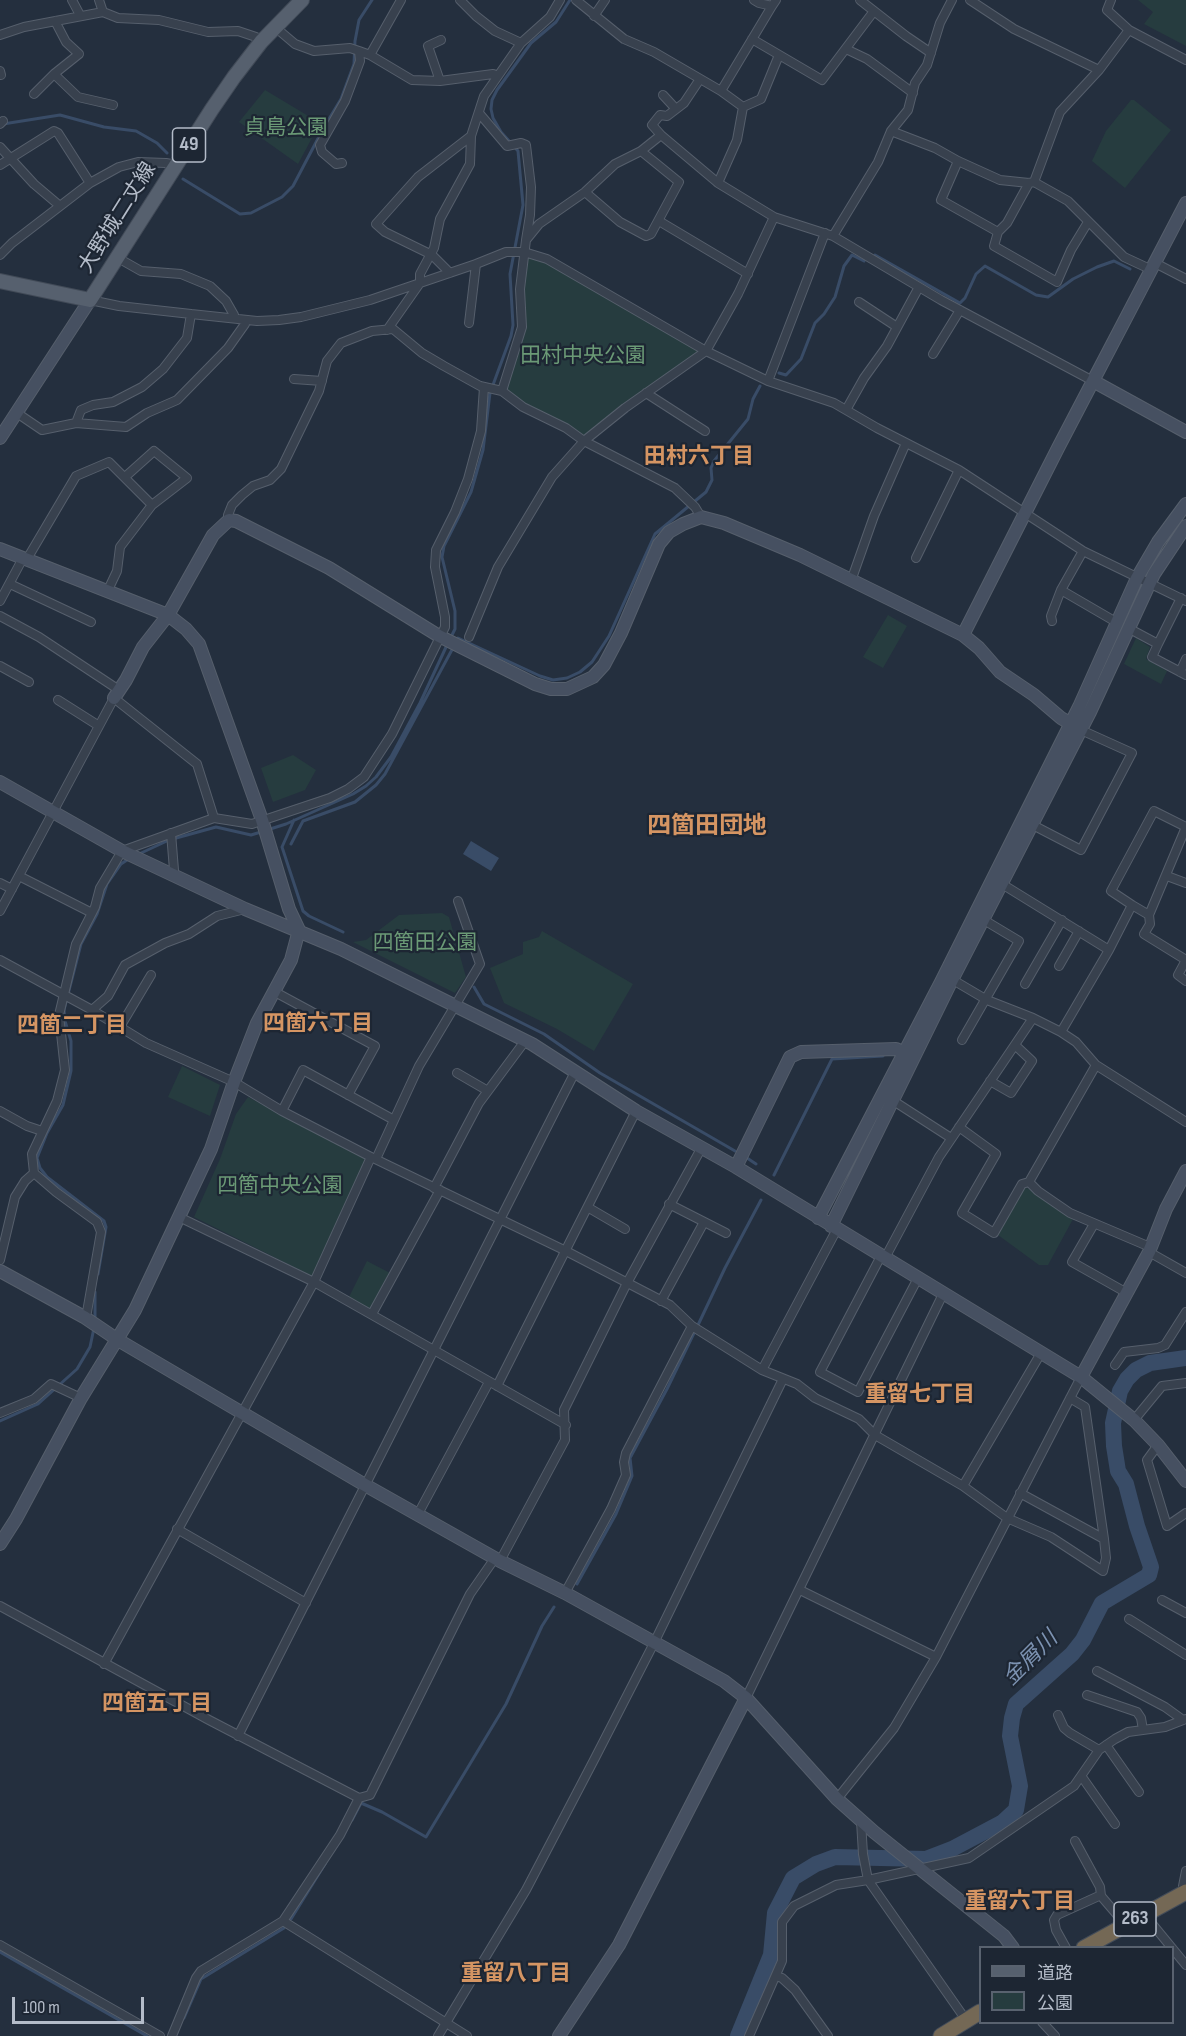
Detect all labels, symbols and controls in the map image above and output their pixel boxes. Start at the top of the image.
park label: 貞島公園 [244,116,328,142]
road number: 49 [172,128,206,162]
street label: 大野城二丈線 [74,158,162,278]
park label: 田村中央公園 [520,344,646,370]
district label: 田村六丁目 [644,444,754,470]
district label: 四箇田団地 [647,813,767,841]
park label: 四箇田公園 [373,931,477,957]
district label: 四箇六丁目 [263,1011,373,1037]
district label: 四箇二丁目 [17,1013,127,1039]
park label: 四箇中央公園 [217,1174,343,1200]
district label: 重留七丁目 [865,1382,975,1408]
water label: 金屑川 [998,1626,1064,1692]
district label: 四箇五丁目 [102,1691,212,1717]
district label: 重留六丁目 [965,1889,1075,1915]
road number: 263 [1114,1902,1156,1936]
legend [979,1946,1174,2024]
district label: 重留八丁目 [461,1961,571,1987]
text: 道路 [1037,1963,1073,1984]
scale bar [15,1985,147,2023]
text: 公園 [1037,1993,1073,2014]
text: 100 m [23,1997,60,2018]

